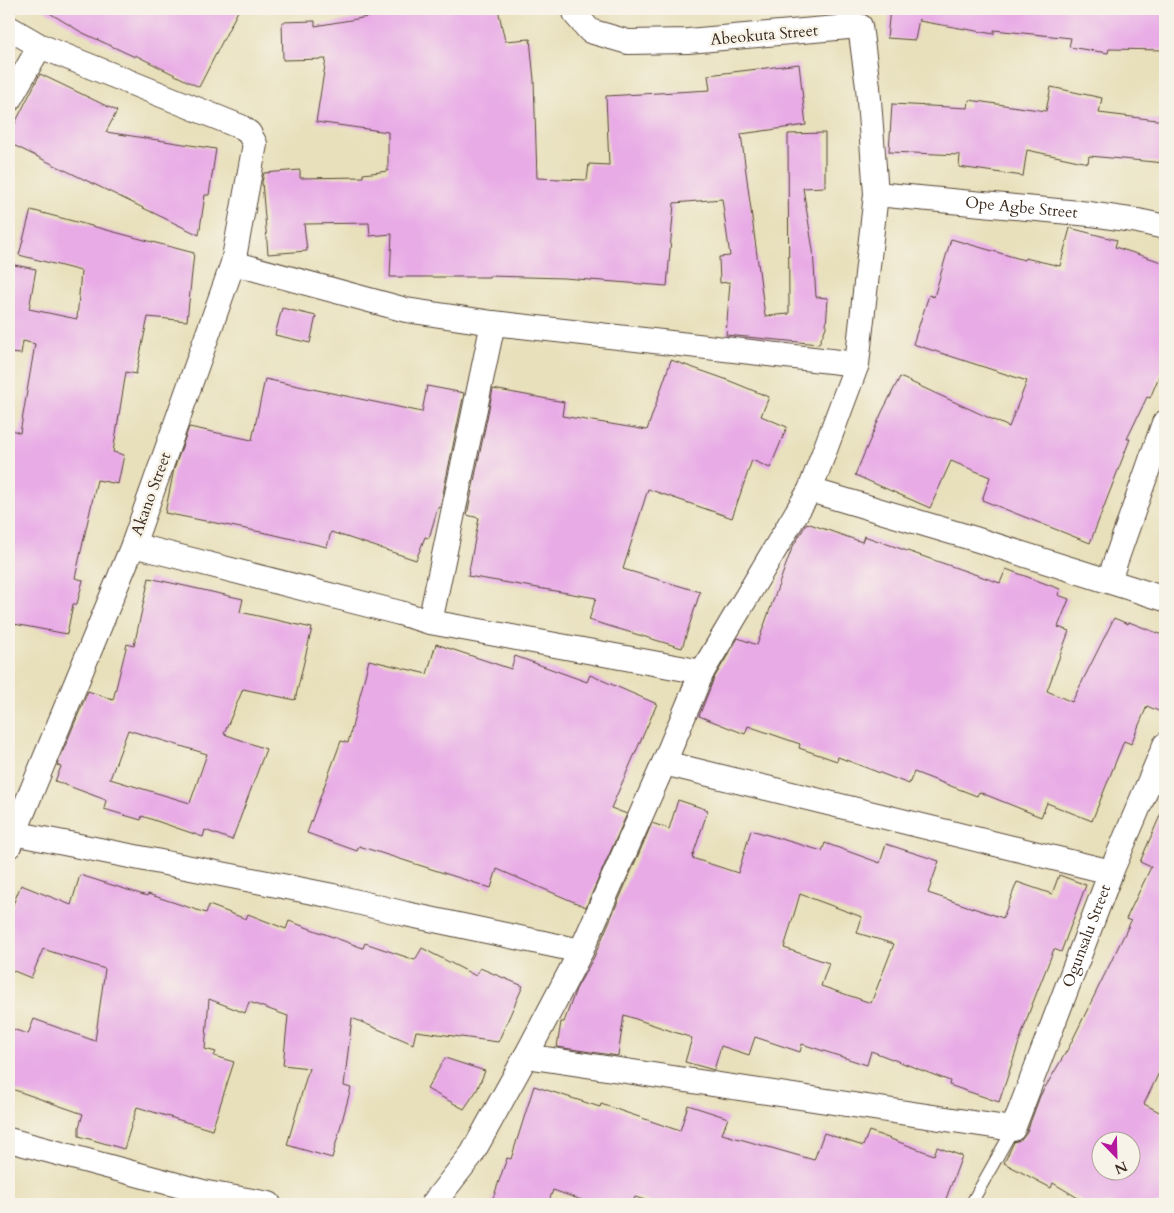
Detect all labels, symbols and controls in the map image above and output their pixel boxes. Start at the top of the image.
street label: Abeokuta Street [709,19,819,51]
street label: Ope Agbe Street [964,191,1079,224]
street label: Akano Street [126,449,176,539]
street label: Ogunsalu Street [1057,881,1116,991]
north arrow [1092,1130,1142,1180]
text: N [1112,1156,1130,1179]

